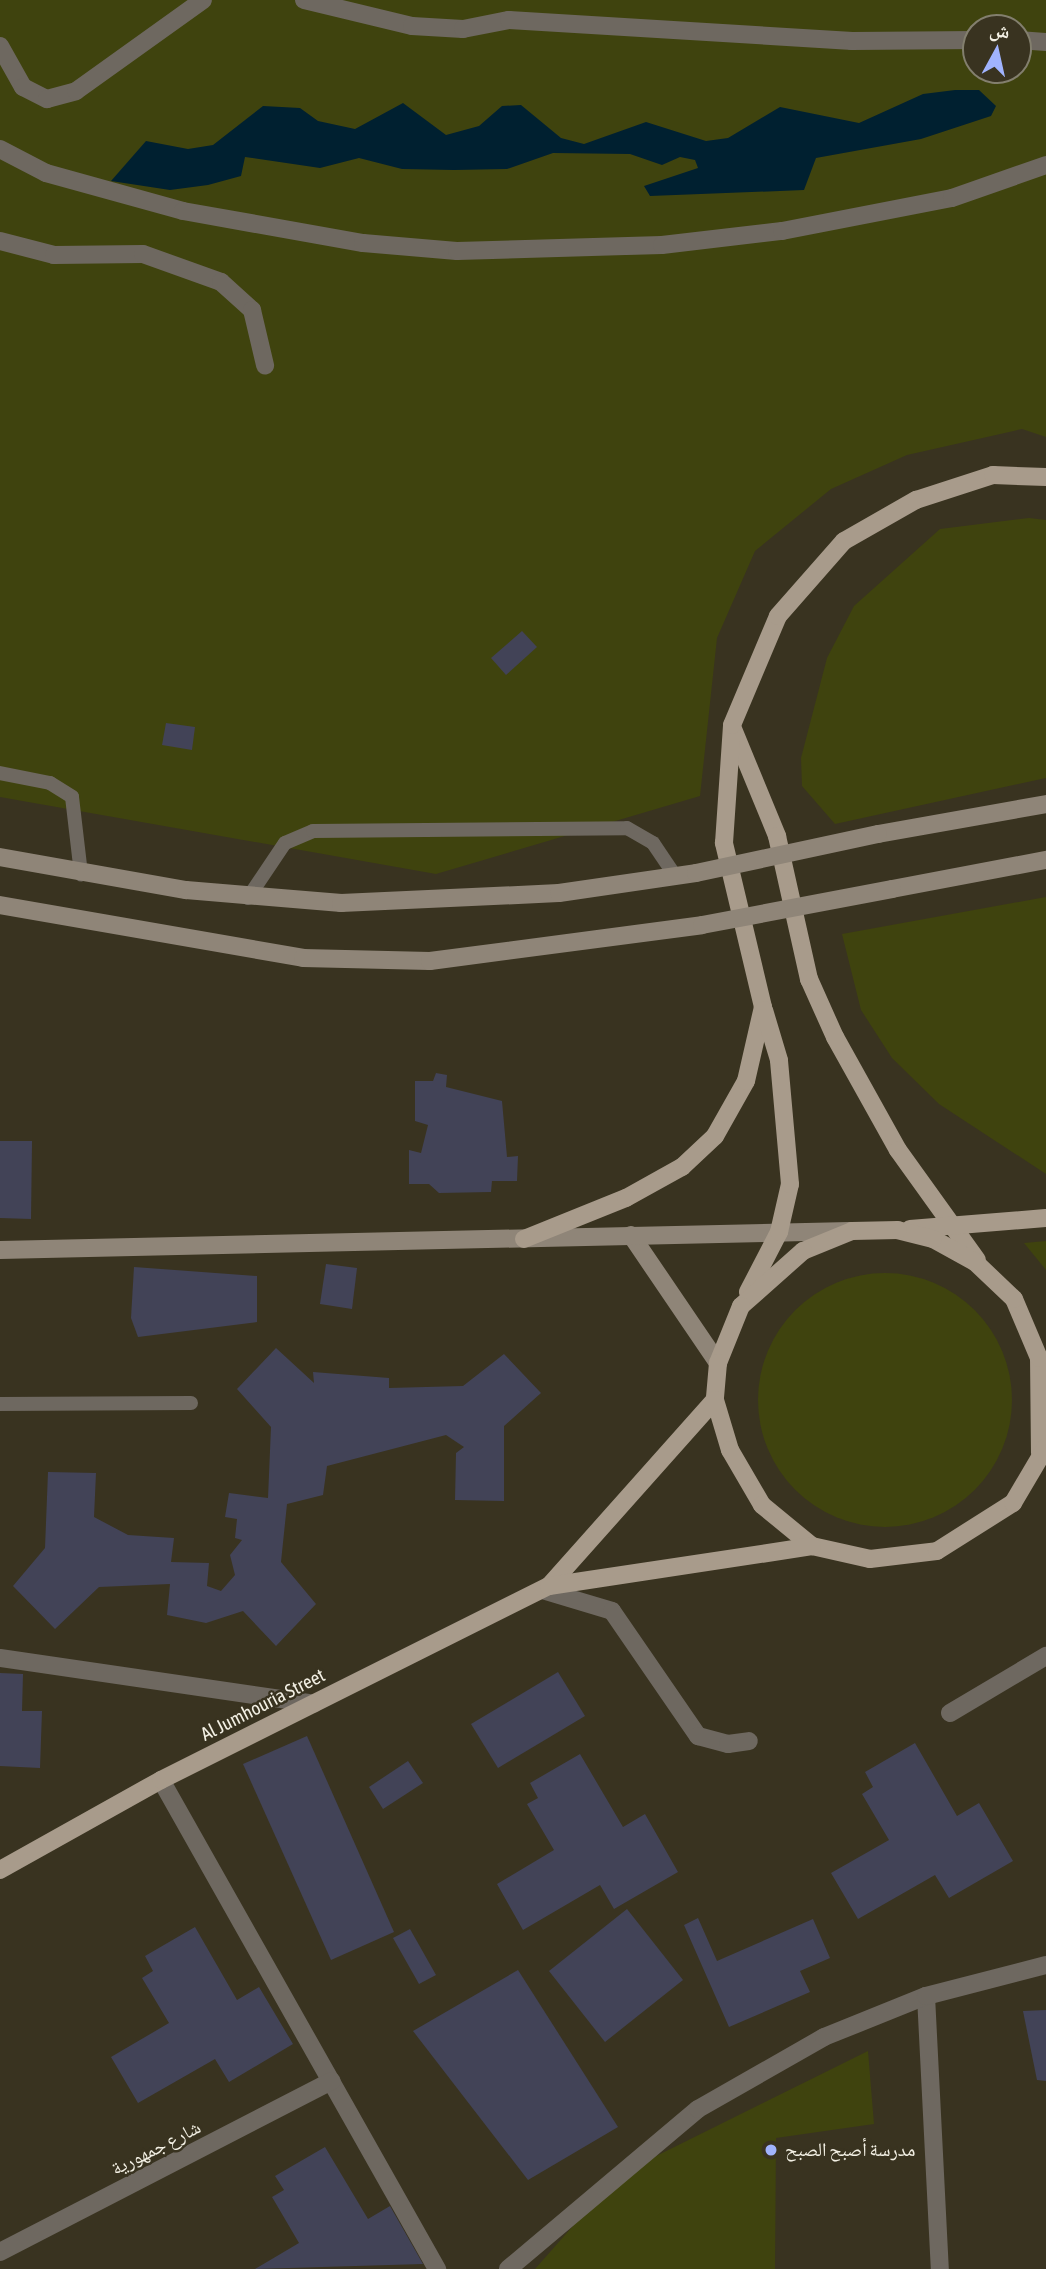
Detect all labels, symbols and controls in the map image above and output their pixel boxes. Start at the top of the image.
north arrow [962,14,1032,84]
text: ش [988,18,1011,42]
street label: Al Jumhouria Street [197,1664,329,1746]
street label: شارع جمهورية [108,2116,204,2180]
place label: مدرسة أصبح الصبح [785,2139,915,2161]
marker: مدرسة أصبح الصبح [763,2142,779,2158]

